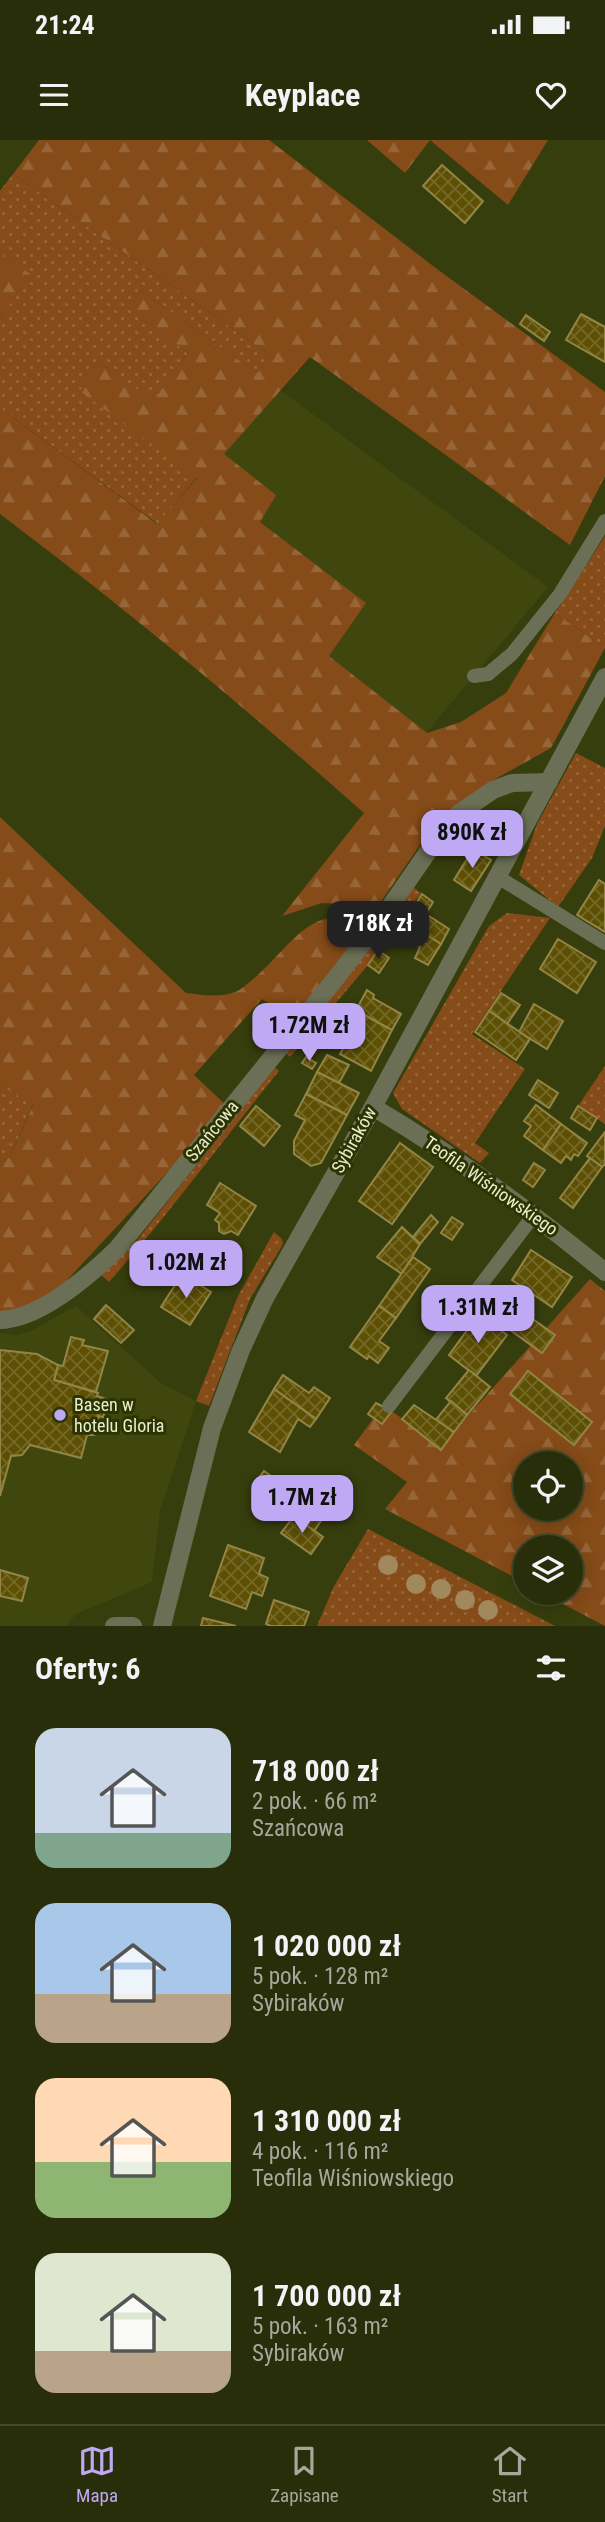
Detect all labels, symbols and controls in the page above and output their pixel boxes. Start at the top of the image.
text: 21:24 [35,10,95,40]
icon: menu [35,76,73,114]
text: Keyplace [245,76,360,114]
icon: heart [532,76,570,114]
pin: 890K zł [407,810,537,870]
text: 890K zł [437,819,507,846]
pin: 718K zł [313,902,443,961]
text: 718K zł [343,910,413,937]
pin: 1.72M zł [237,1004,381,1063]
text: 1.72M zł [268,1012,350,1039]
street label: Szańcowa [181,1096,243,1165]
street label: Sybiraków [327,1103,380,1177]
street label: Teofila Wiśniowskiego [421,1132,562,1240]
pin: 1.02M zł [114,1240,258,1300]
text: 1.02M zł [145,1249,227,1276]
pin: 1.31M zł [406,1286,550,1345]
text: 1.31M zł [437,1294,519,1321]
place label: Basen w hotelu Gloria [74,1394,165,1436]
marker: Basen w hotelu Gloria [52,1407,68,1423]
map controls [513,1451,583,1605]
button: locate [513,1451,583,1521]
pin: 1.7M zł [237,1476,367,1535]
text: 1.7M zł [267,1484,337,1511]
button: layers [513,1535,583,1605]
icon: filters [532,1649,570,1687]
text: Oferty: 6 [35,1651,140,1686]
text: 718 000 zł [252,1753,379,1788]
icon: home [91,1756,175,1840]
text: 2 pok. · 66 m² [252,1788,377,1815]
text: Szańcowa [252,1815,344,1842]
text: 1 020 000 zł [252,1928,401,1963]
icon: home [91,1931,175,2015]
text: 5 pok. · 128 m² [252,1963,388,1990]
text: Sybiraków [252,1990,345,2017]
text: 1 310 000 zł [252,2103,401,2138]
icon: home [91,2106,175,2190]
text: 4 pok. · 116 m² [252,2138,388,2165]
text: Teofila Wiśniowskiego [252,2165,454,2192]
text: 1 700 000 zł [252,2278,401,2313]
icon: home [91,2281,175,2365]
text: 5 pok. · 163 m² [252,2313,388,2340]
text: Sybiraków [252,2340,345,2367]
tab: Mapa [76,2442,118,2507]
tab: Zapisane [270,2442,339,2507]
tab: Start [491,2442,529,2507]

